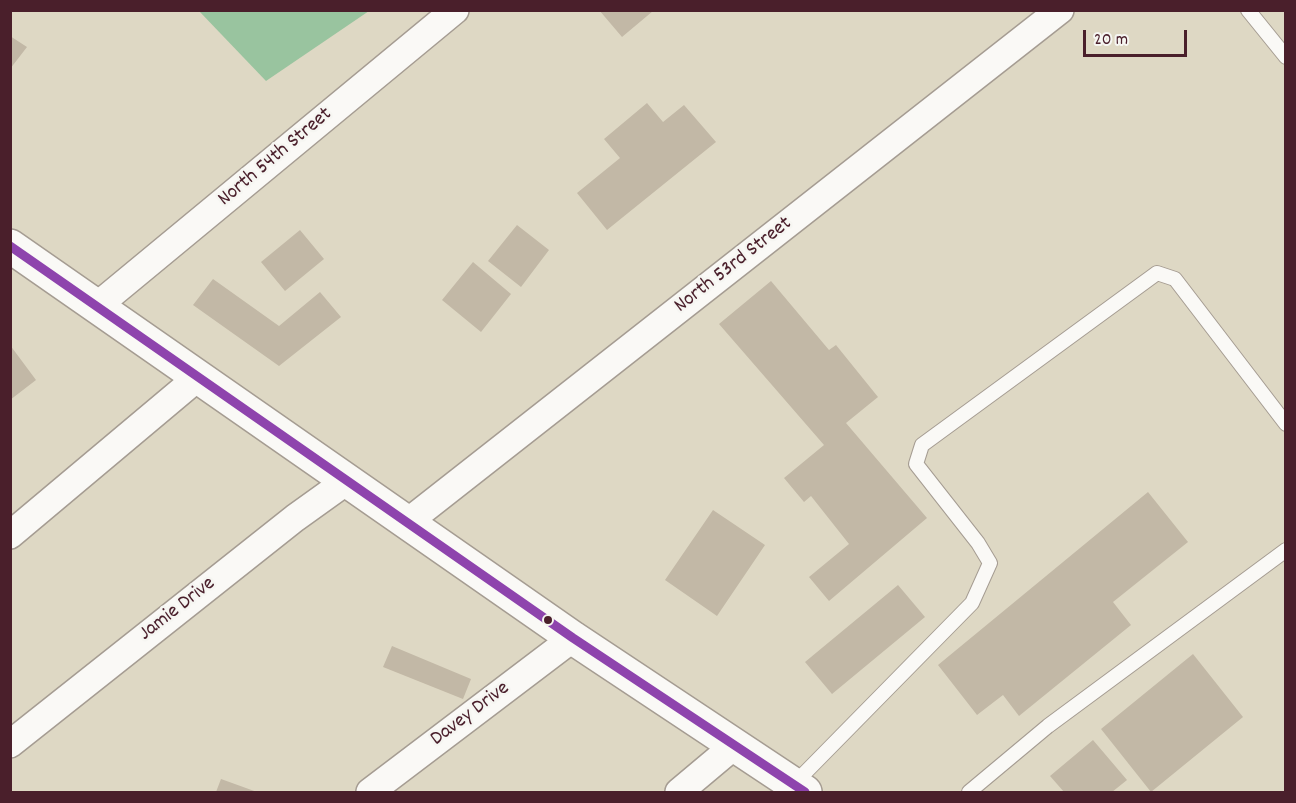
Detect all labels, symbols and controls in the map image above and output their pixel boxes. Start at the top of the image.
scale bar [1086,18,1190,56]
text: 20 m [1094,28,1128,53]
street label: North 54th Street [214,103,338,213]
street label: North 53rd Street [670,212,798,320]
street label: Jamie Drive [135,572,221,648]
unlabelled marker [542,614,554,626]
street label: Davey Drive [426,677,516,753]

